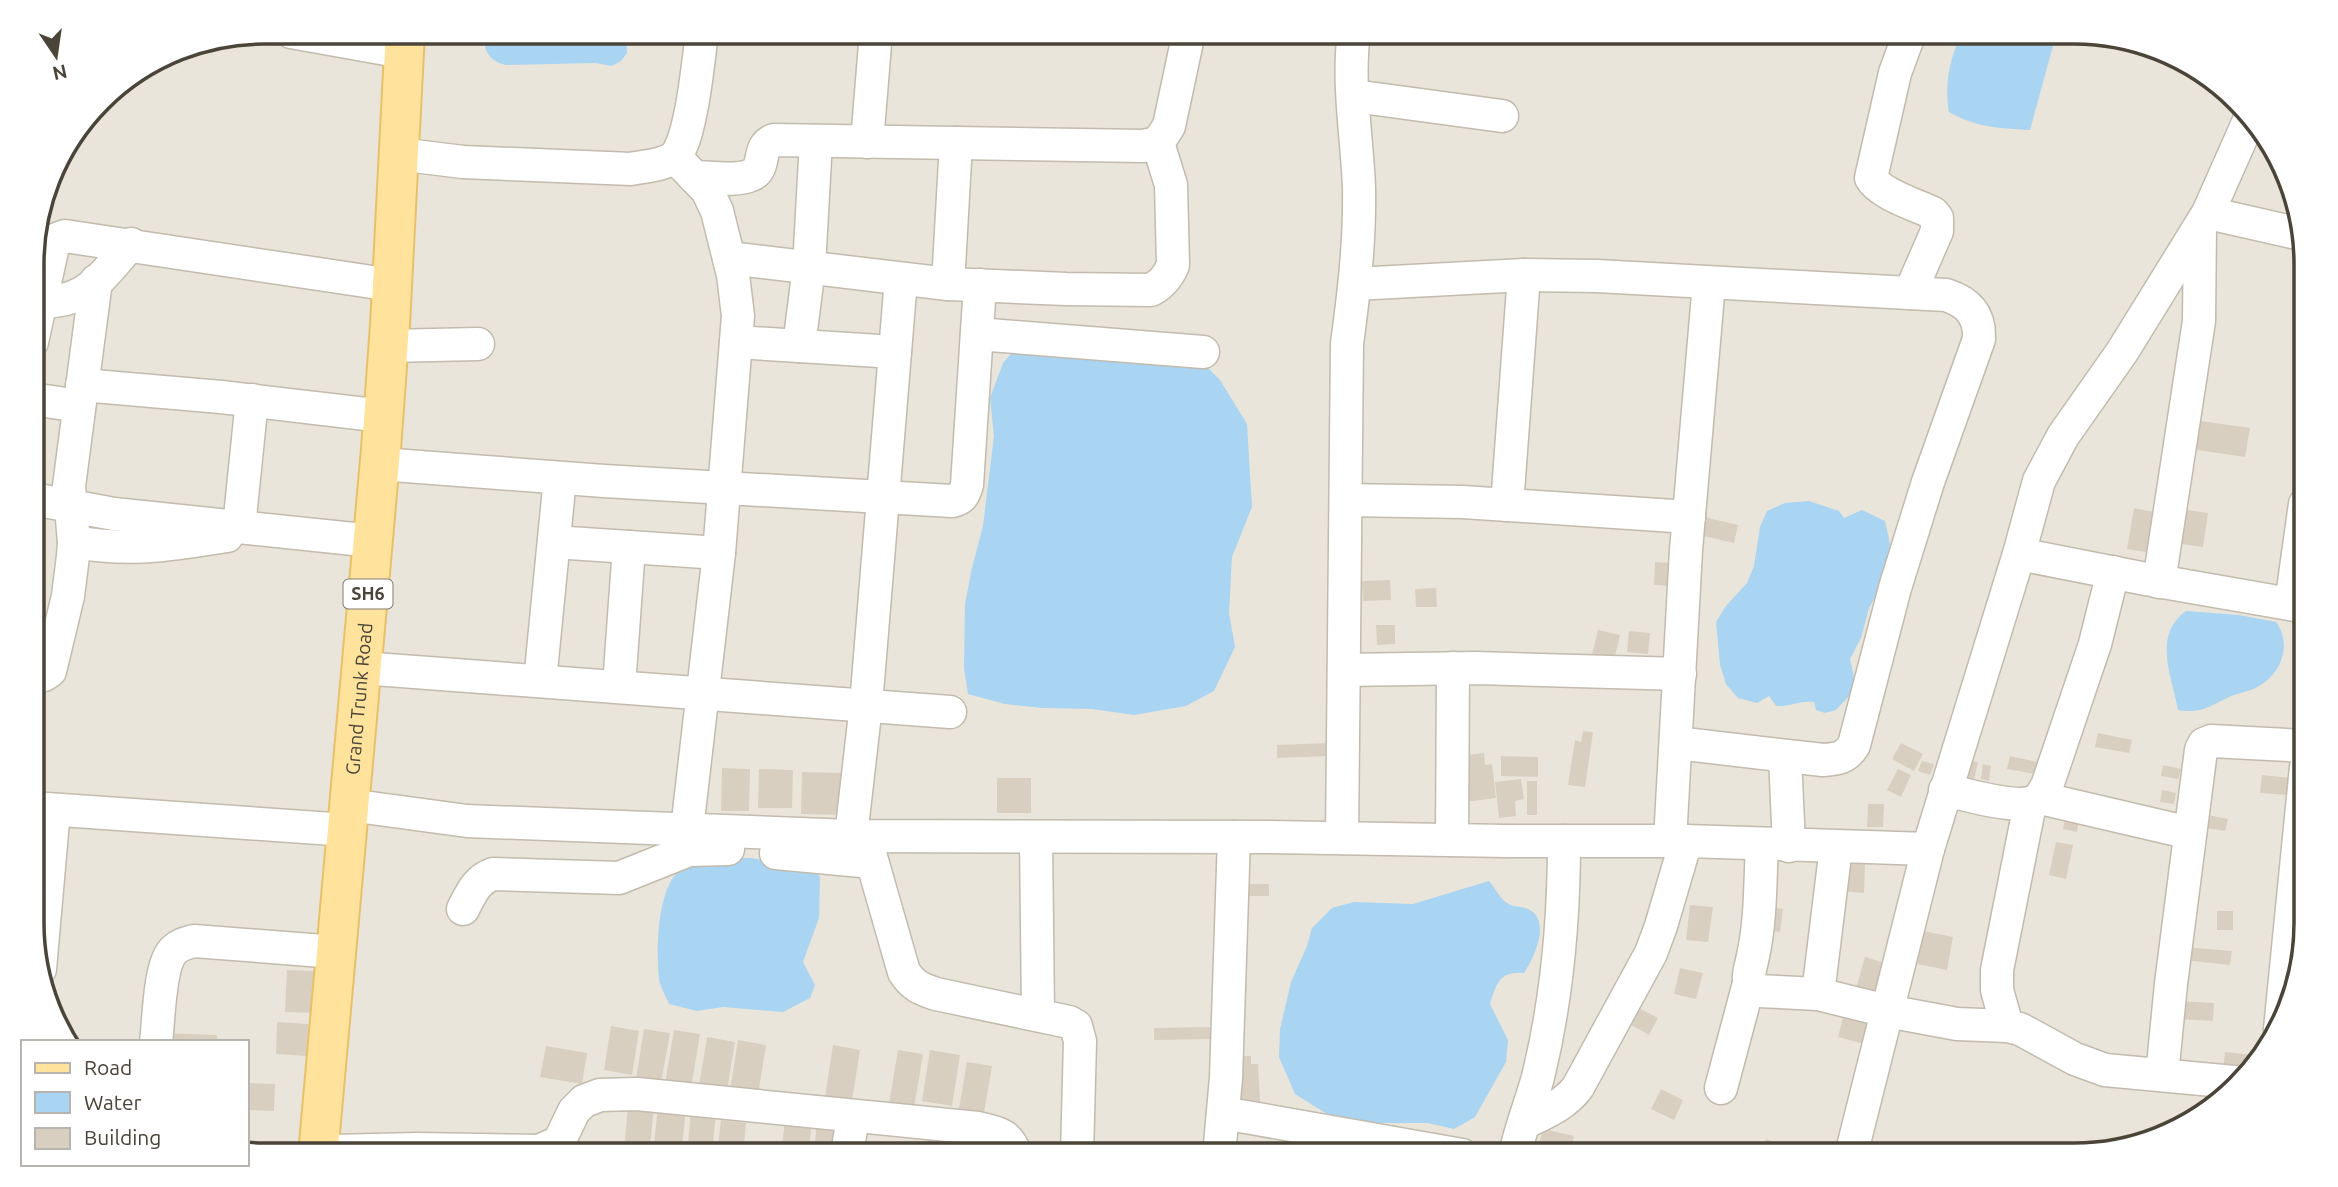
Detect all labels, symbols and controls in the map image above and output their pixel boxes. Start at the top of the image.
north arrow [21,21,91,91]
text: N [50,60,69,85]
road number: SH6 [344,580,392,608]
street label: Grand Trunk Road [341,622,376,776]
legend [21,1040,248,1166]
text: Road [84,1055,132,1079]
text: Water [84,1090,142,1114]
text: Building [84,1125,161,1149]

